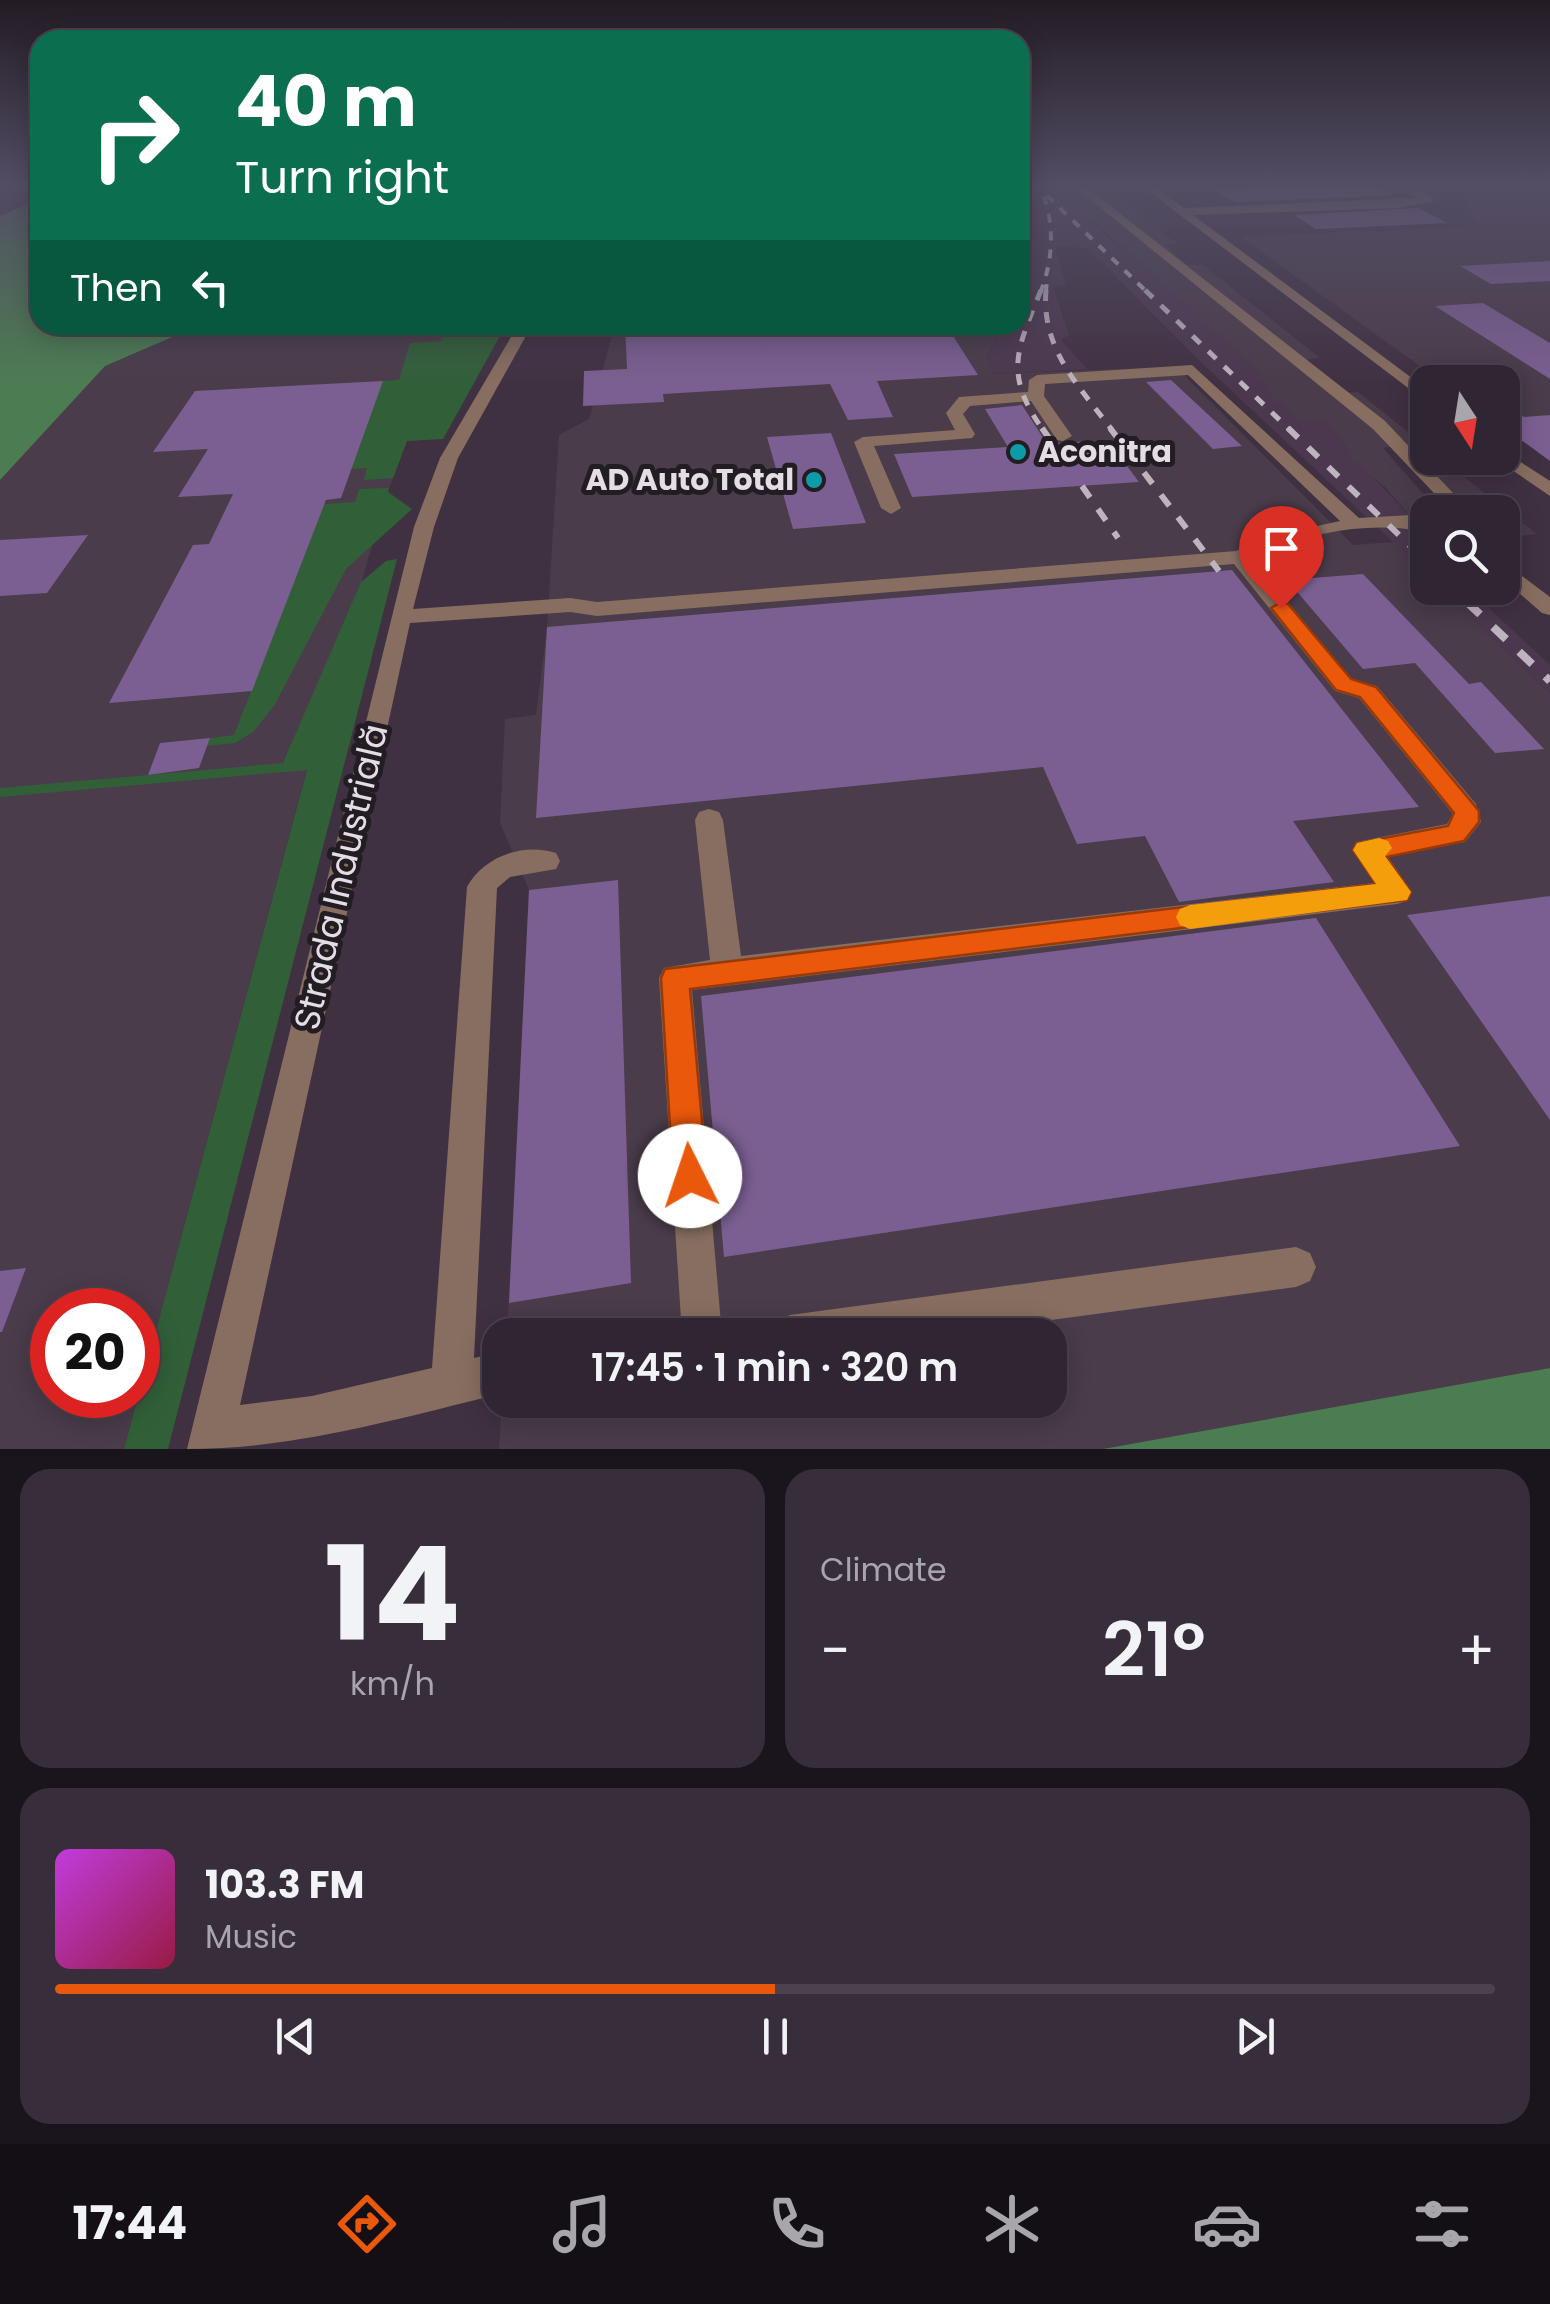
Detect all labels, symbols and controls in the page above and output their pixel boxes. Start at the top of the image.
text: 40 m [235,52,417,151]
icon: right [70,70,200,200]
text: Turn right [235,146,449,209]
icon: left [183,260,238,315]
text: Then [70,261,163,314]
north arrow [1410,365,1520,475]
map controls [1410,365,1520,605]
place label: Aconitra [1038,430,1172,473]
marker: Aconitra [1007,441,1029,463]
place label: AD Auto Total [586,458,794,501]
marker: AD Auto Total [803,469,825,491]
button: search [1410,495,1520,605]
pin [1239,506,1324,609]
icon: arrive [1254,521,1309,576]
street label: Strada Industrială [282,719,400,1035]
position arrow [638,1124,742,1228]
speed limit sign: 20 [30,1288,160,1418]
text: 17:45 · 1 min · 320 m [591,1341,958,1394]
text: 14 [324,1503,461,1686]
text: Climate [820,1547,947,1592]
text: 21° [1102,1597,1206,1702]
text: − [820,1612,850,1689]
text: + [1457,1612,1495,1689]
text: km/h [350,1661,435,1706]
text: 103.3 FM [205,1858,365,1911]
text: Music [205,1914,297,1959]
icon: previous [268,2009,323,2064]
icon: pause [748,2009,803,2064]
icon: next [1228,2009,1283,2064]
icon: directions [332,2189,402,2259]
icon: music [547,2189,617,2259]
icon: phone [762,2189,832,2259]
icon: climate [977,2189,1047,2259]
icon: car [1192,2189,1262,2259]
icon: filters [1407,2189,1477,2259]
text: 17:44 [73,2192,187,2255]

